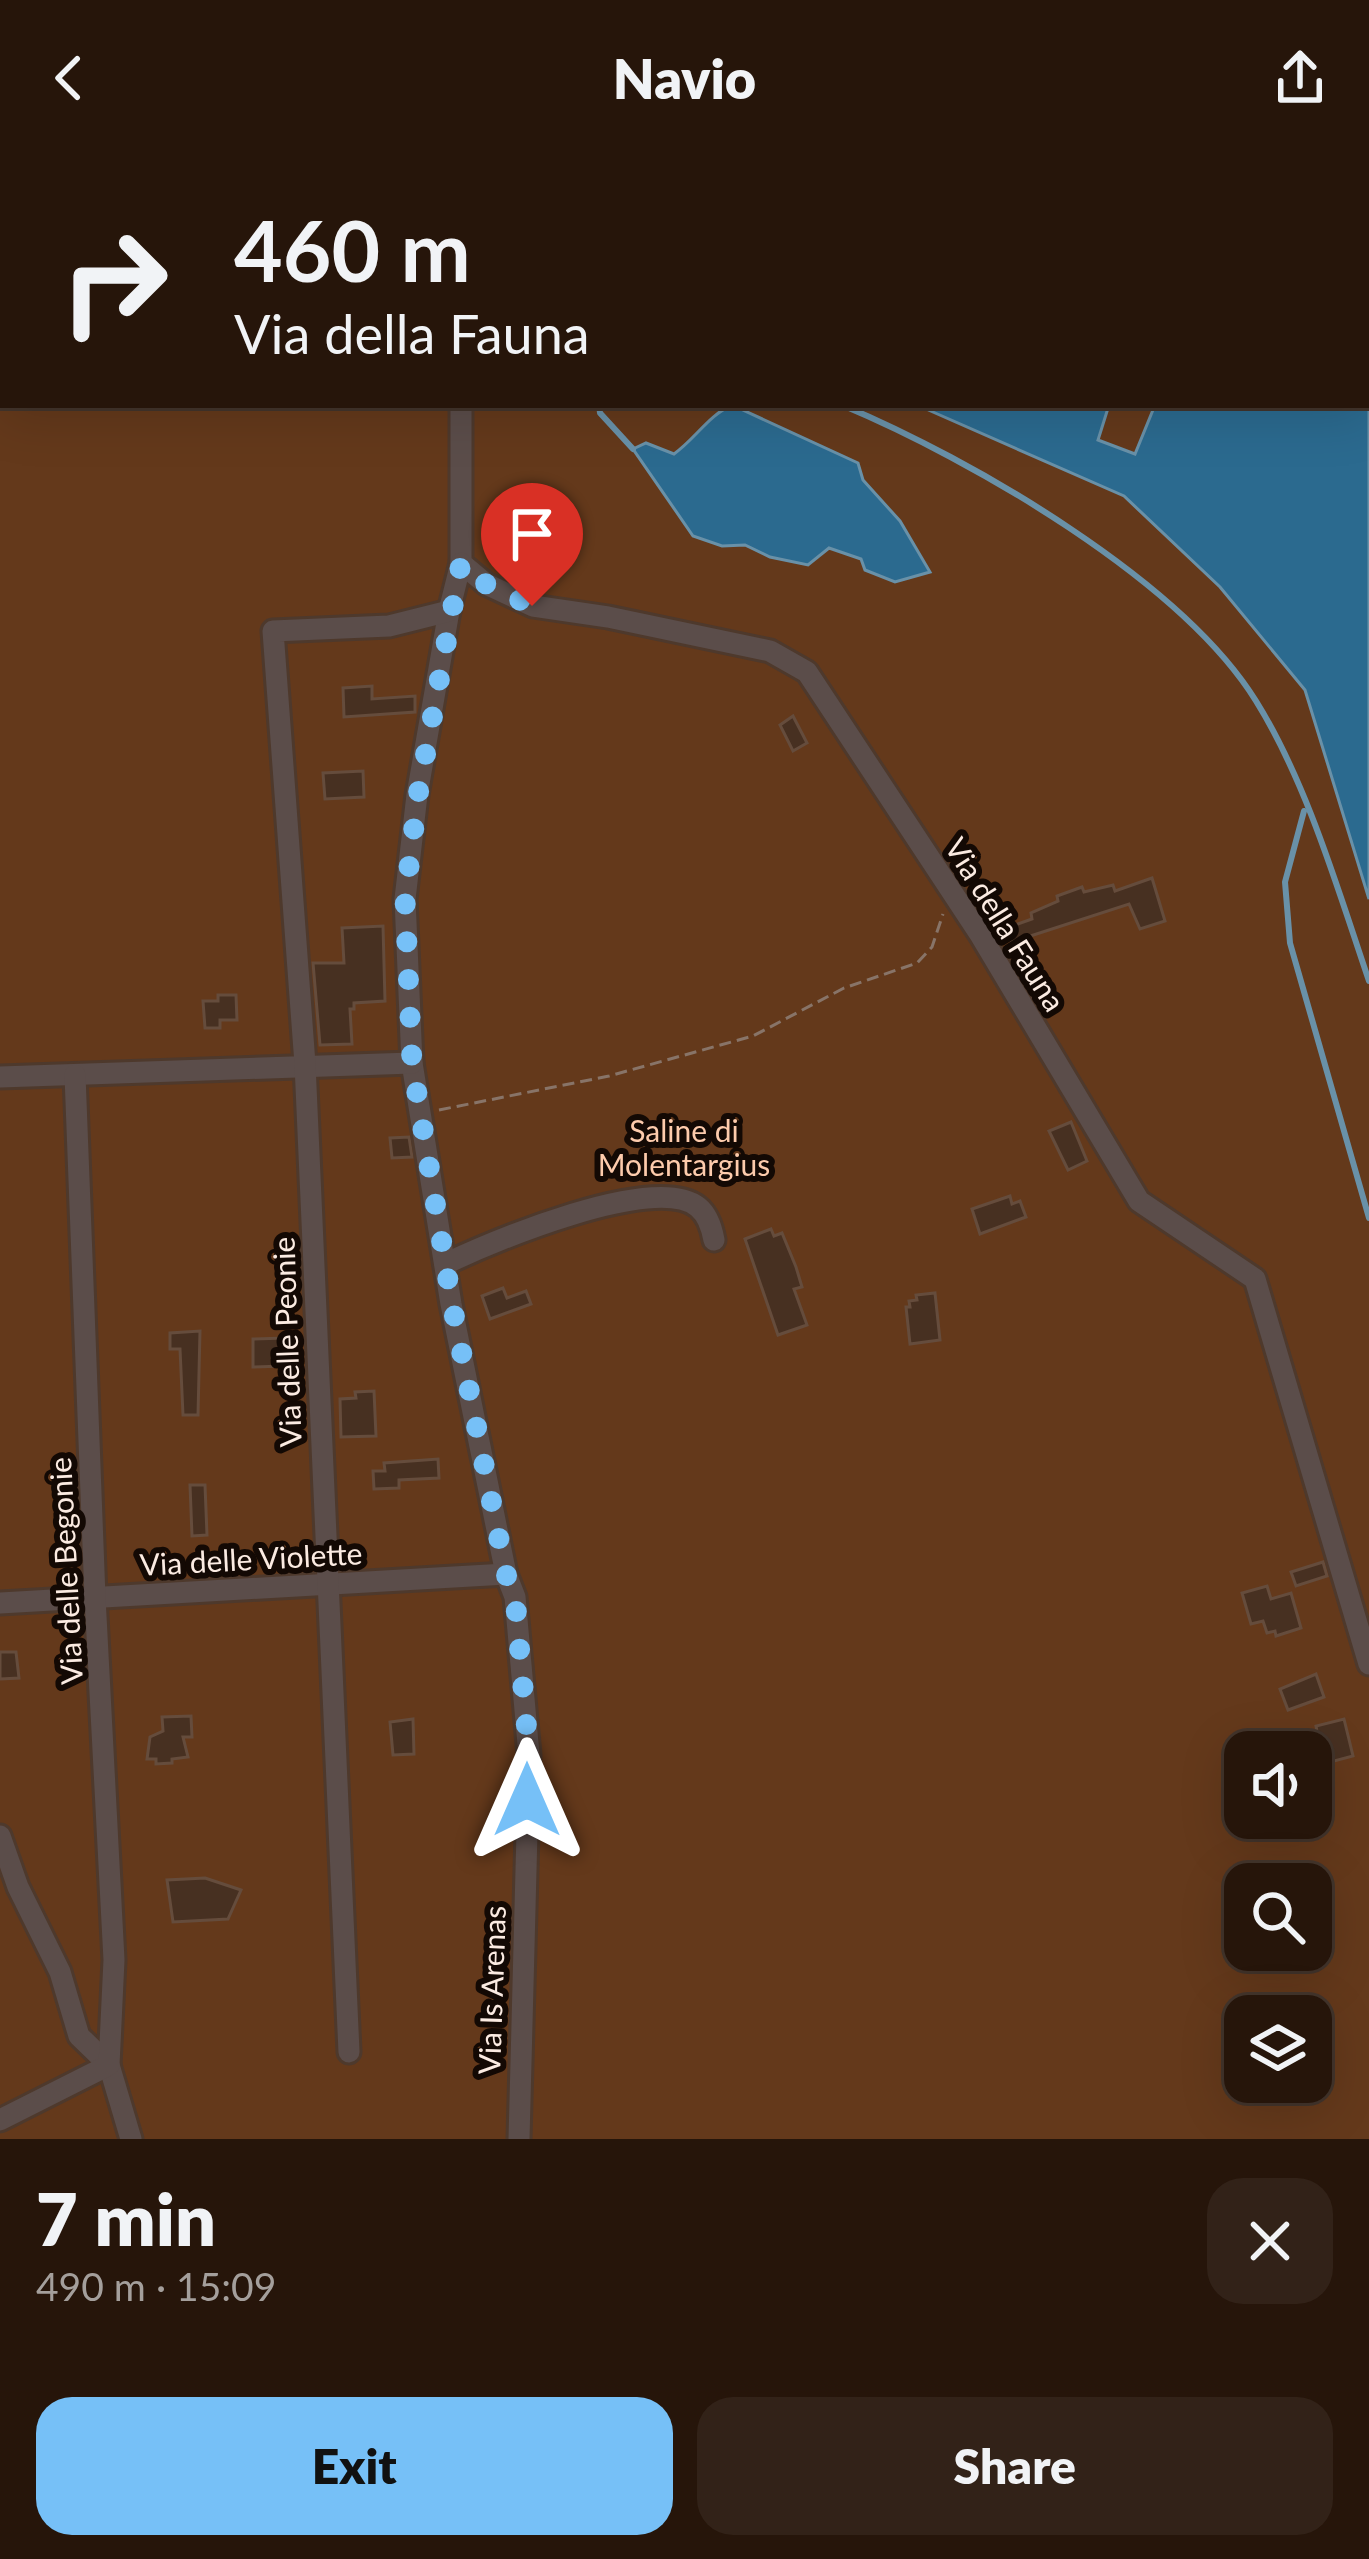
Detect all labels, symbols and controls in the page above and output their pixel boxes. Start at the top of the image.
icon: back [36,45,102,111]
icon: share [1267,45,1333,111]
text: Navio [613,46,756,111]
text: 460 m [234,199,471,300]
icon: right [36,204,192,360]
text: Via della Fauna [234,301,590,366]
pin [481,483,583,606]
icon: arrive [499,501,565,567]
street label: Via della Fauna [938,831,1074,1017]
park label: Saline di Molentargius [598,1112,770,1182]
street label: Via delle Peonie [264,1236,308,1448]
street label: Via delle Begonie [41,1456,89,1686]
street label: Via delle Violette [139,1534,363,1582]
map controls [1224,1731,1332,2103]
button: sound [1224,1731,1332,1839]
position arrow [464,1737,590,1863]
button: search [1224,1863,1332,1971]
street label: Via Is Arenas [470,1905,512,2075]
button: layers [1224,1995,1332,2103]
text: 7 min [36,2175,216,2261]
button: close [1207,2178,1333,2304]
text: 490 m · 15:09 [36,2263,276,2309]
button: Exit [36,2397,673,2535]
button: Share [697,2397,1333,2535]

